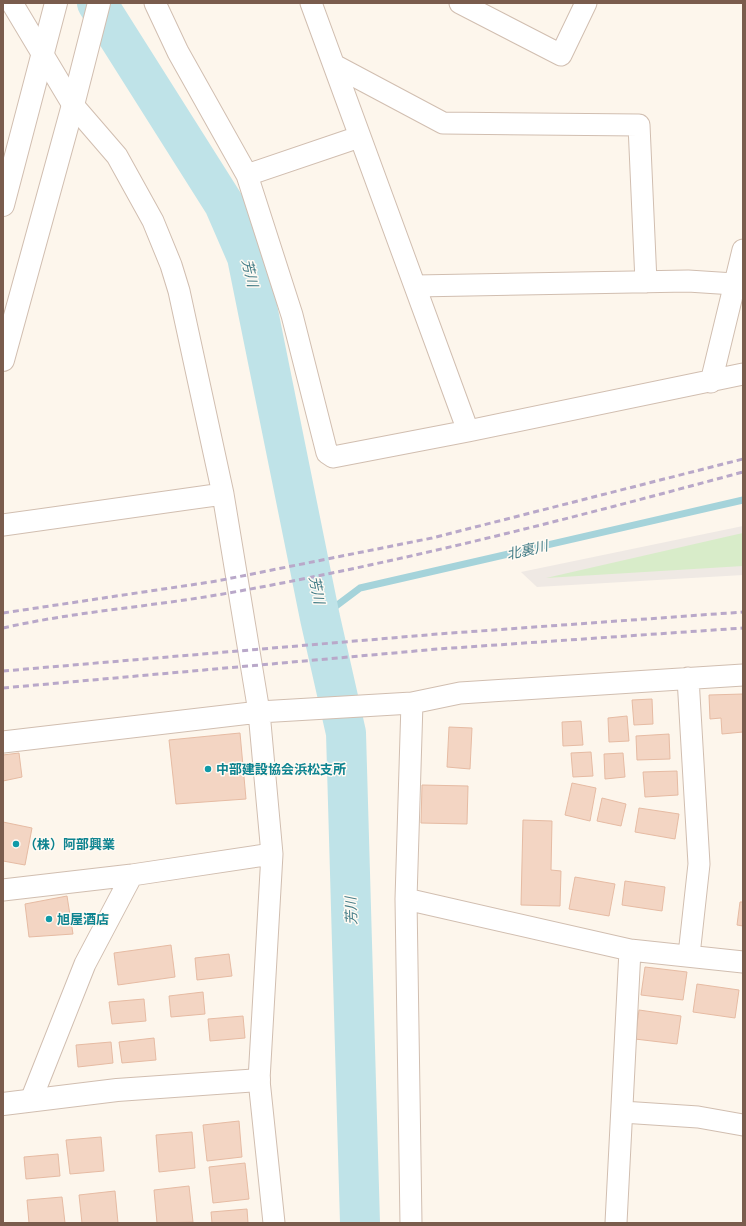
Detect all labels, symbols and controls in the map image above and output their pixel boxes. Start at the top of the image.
water label: 芳川 [239,258,261,290]
water label: 北裏川 [505,537,551,563]
water label: 芳川 [306,575,328,607]
place label: 中部建設協会浜松支所 [216,762,346,777]
marker: 中部建設協会浜松支所 [203,764,213,774]
place label: （株）阿部興業 [24,837,115,852]
marker: （株）阿部興業 [11,839,21,849]
water label: 芳川 [342,895,359,925]
place label: 旭屋酒店 [57,912,109,927]
marker: 旭屋酒店 [44,914,54,924]

